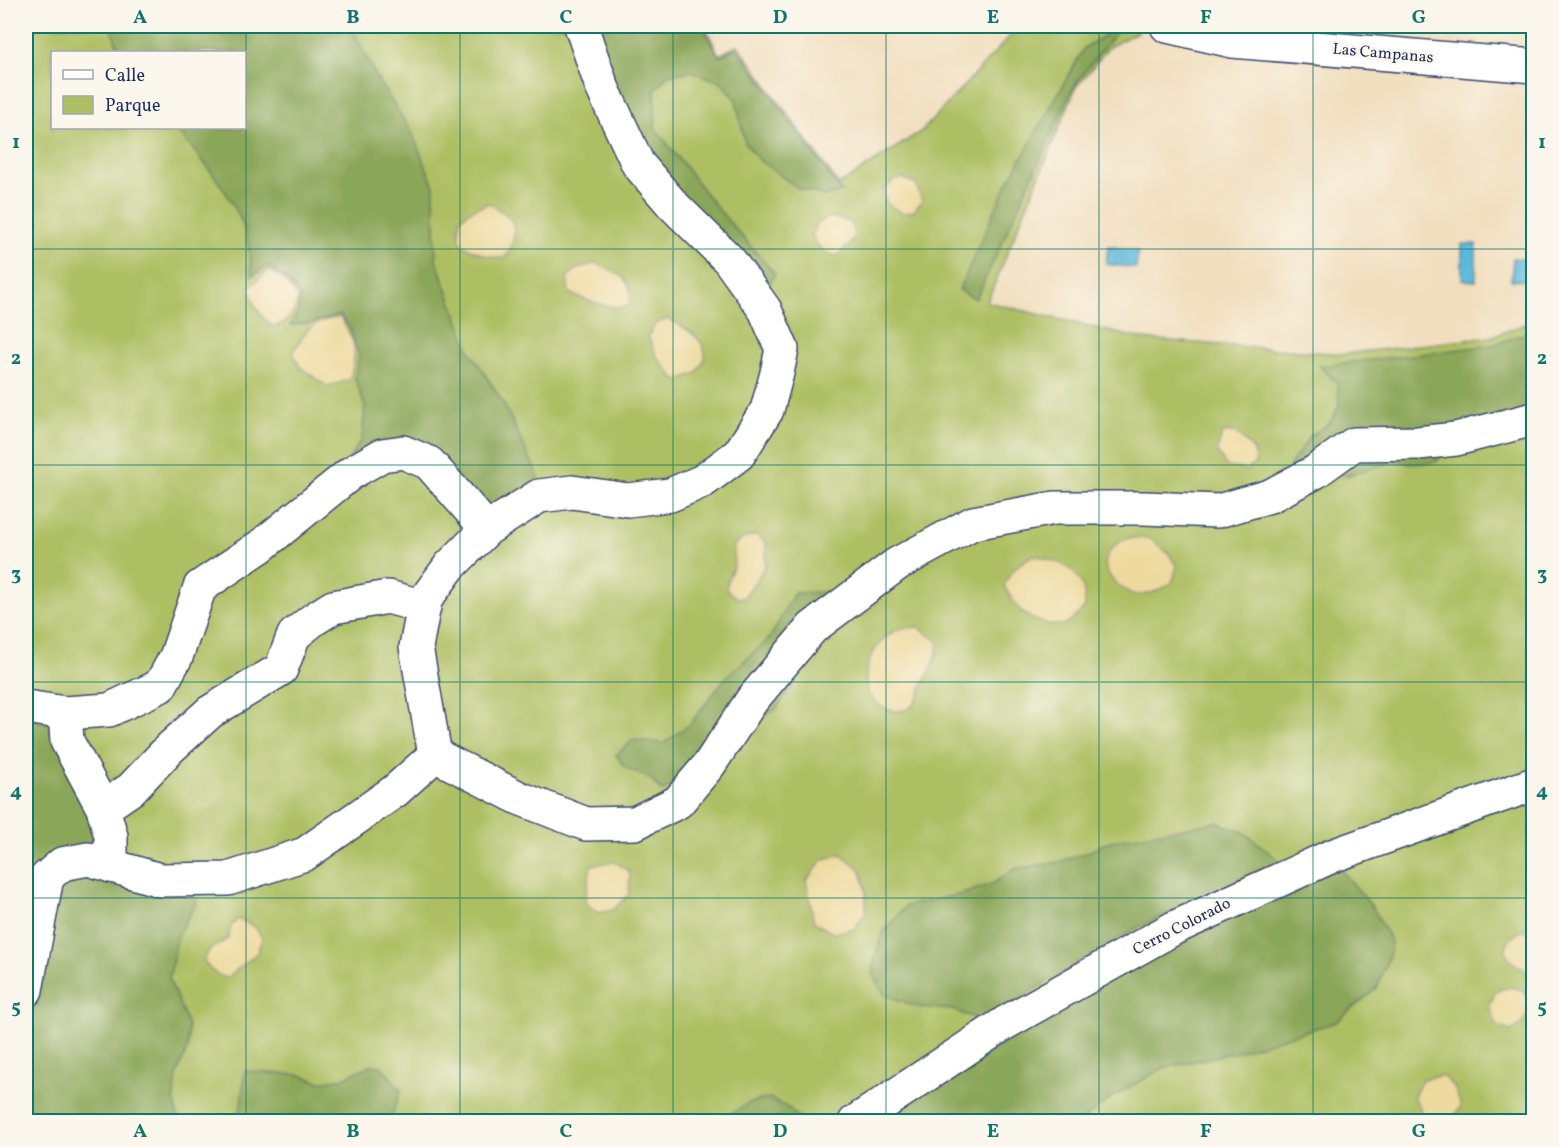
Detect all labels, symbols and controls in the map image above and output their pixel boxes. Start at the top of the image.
text: A [133,4,147,32]
text: B [346,4,360,32]
text: C [560,4,573,32]
text: D [773,4,787,32]
text: E [987,4,999,32]
text: F [1200,4,1212,32]
text: G [1412,4,1426,32]
street label: Las Campanas [1332,39,1434,69]
legend [51,51,246,129]
text: Calle [105,64,145,89]
text: Parque [105,94,160,119]
text: 1 [12,129,20,157]
text: 1 [1538,129,1546,157]
text: 2 [11,345,21,373]
text: 2 [1537,345,1547,373]
text: 3 [11,561,21,589]
text: 3 [1537,561,1547,589]
text: 4 [10,778,22,806]
text: 4 [1536,778,1548,806]
street label: Cerro Colorado [1129,893,1235,961]
text: 5 [11,994,21,1022]
text: 5 [1537,994,1547,1022]
text: A [133,1118,147,1146]
text: B [346,1118,360,1146]
text: C [560,1118,573,1146]
text: D [773,1118,787,1146]
text: E [987,1118,999,1146]
text: F [1200,1118,1212,1146]
text: G [1412,1118,1426,1146]

